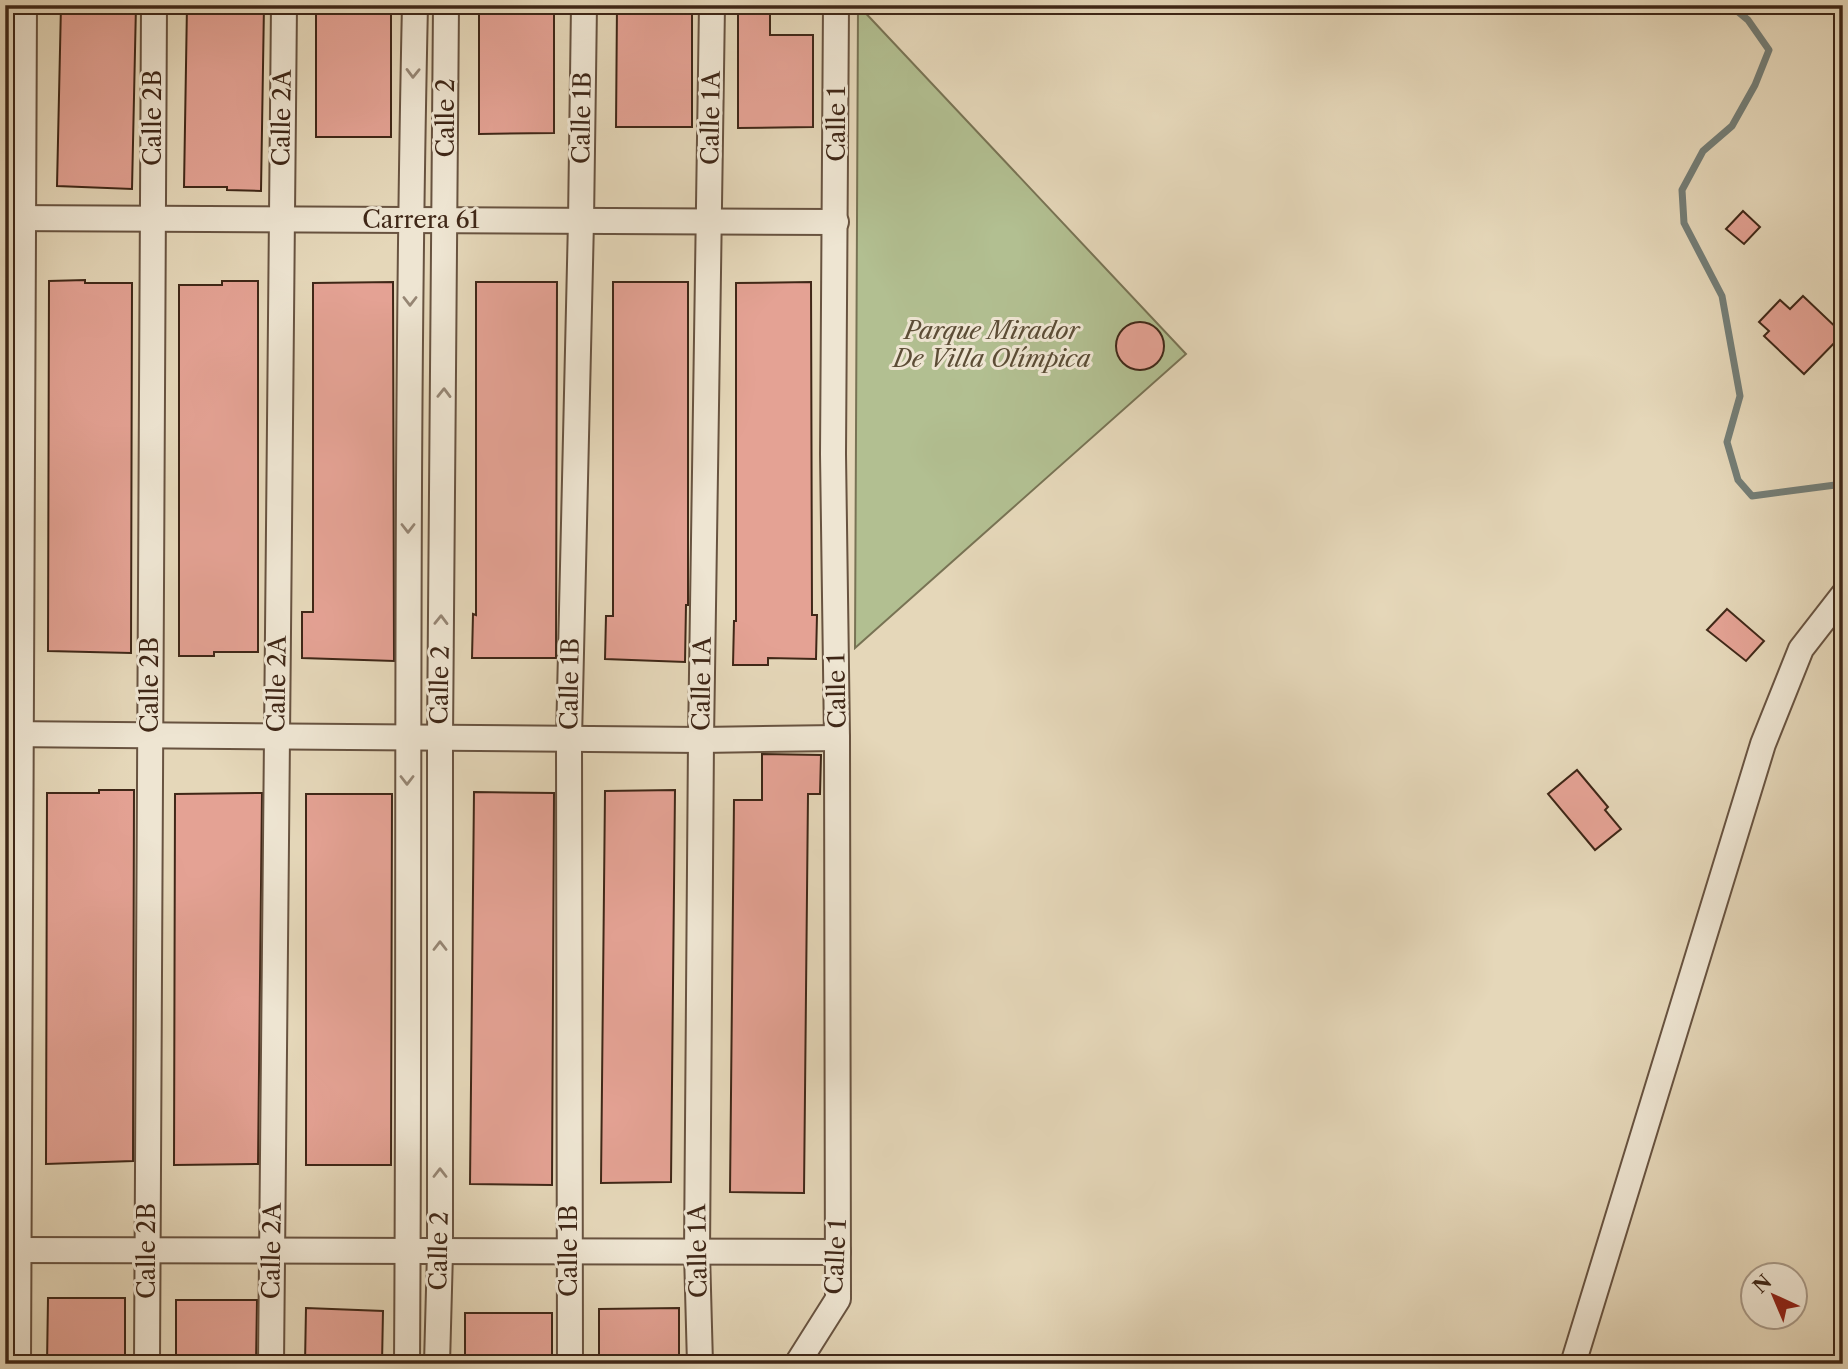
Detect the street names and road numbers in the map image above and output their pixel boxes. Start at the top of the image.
street label: Calle 2A [266,68,297,167]
street label: Calle 1A [695,69,726,165]
street label: Calle 2B [138,70,167,166]
street label: Calle 1B [566,72,597,164]
street label: Calle 2 [431,78,460,158]
street label: Calle 1 [822,86,851,162]
street label: Carrera 61 [362,205,480,234]
street label: Calle 2A [261,634,292,733]
street label: Calle 1A [686,635,717,731]
street label: Calle 2B [135,637,164,733]
street label: Calle 1B [554,638,585,730]
street label: Calle 2 [424,645,455,725]
street label: Calle 1 [821,653,852,729]
street label: Calle 2A [256,1201,287,1300]
street label: Calle 1A [682,1202,713,1298]
street label: Calle 2B [132,1203,161,1299]
street label: Calle 1B [554,1205,583,1297]
street label: Calle 2 [423,1211,454,1291]
street label: Calle 1 [819,1219,852,1295]

